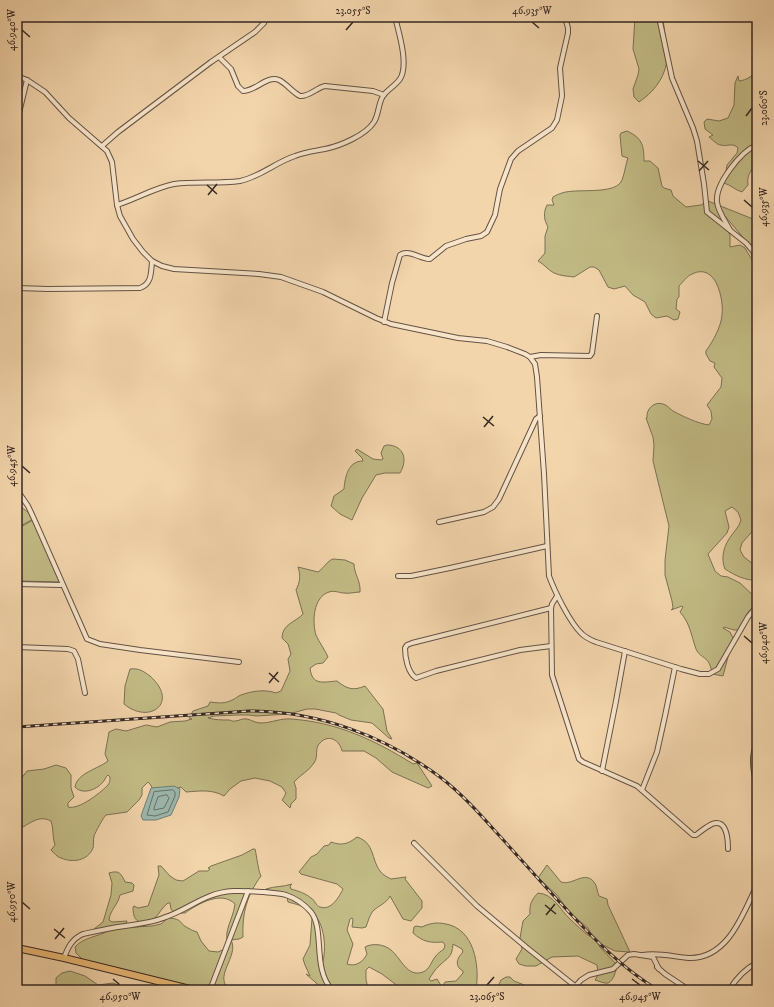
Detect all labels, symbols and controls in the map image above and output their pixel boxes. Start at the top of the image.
text: 23.055°S [336,5,370,17]
text: 46.935°W [512,5,553,17]
text: 46.940°W [6,8,18,51]
text: 23.060°S [758,90,770,126]
text: 46.935°W [758,186,770,227]
text: 46.945°W [6,444,18,487]
text: 46.940°W [758,621,770,664]
text: 46.950°W [6,881,18,923]
text: 46.950°W [99,991,141,1003]
text: 23.065°S [469,991,505,1003]
text: 46.945°W [619,991,662,1003]

